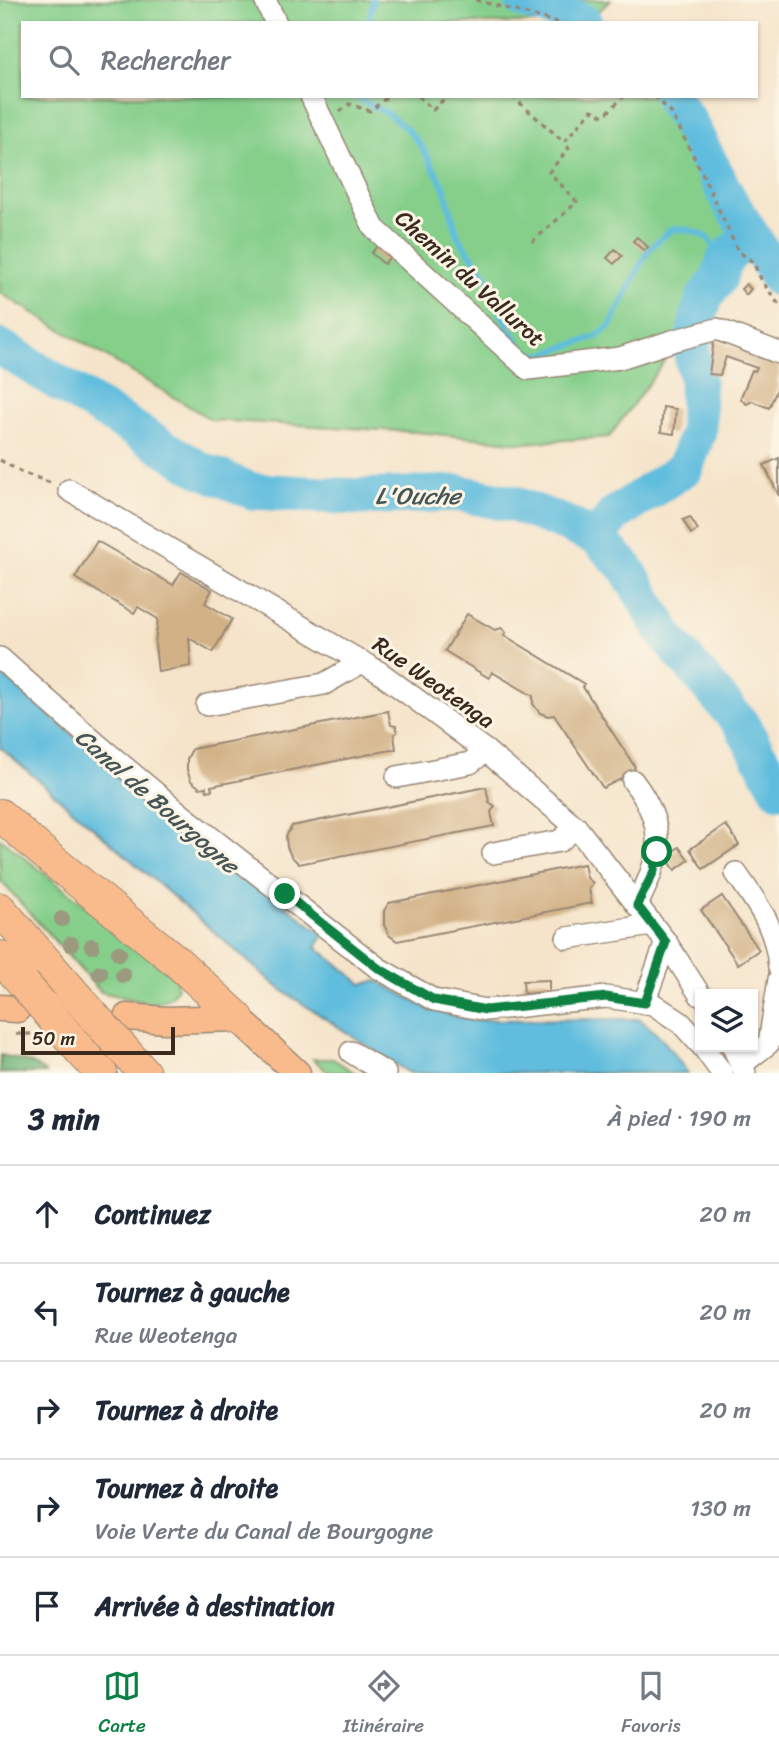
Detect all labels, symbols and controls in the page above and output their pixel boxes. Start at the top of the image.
search box [21,21,758,98]
text: Rechercher [101,37,231,83]
icon: search [45,41,83,79]
street label: Chemin du Vallurot [385,199,554,358]
water label: L'Ouche [375,475,463,517]
street label: Rue Weotenga [364,625,504,740]
water label: Canal de Bourgogne [65,717,251,886]
route start [641,836,672,867]
route end [269,878,300,909]
map controls [695,989,758,1052]
button: layers [695,989,758,1052]
text: 50 m [32,1022,75,1055]
scale bar [21,1024,175,1056]
text: 3 min [28,1092,100,1146]
text: À pied · 190 m [607,1098,751,1139]
text: Continuez [95,1191,211,1237]
text: 20 m [700,1194,751,1235]
icon: ahead [28,1195,66,1233]
text: Tournez à gauche [95,1269,290,1315]
text: 20 m [700,1292,751,1333]
icon: left [28,1293,66,1331]
text: Rue Weotenga [95,1315,237,1356]
text: Tournez à droite [95,1387,278,1433]
text: 20 m [700,1390,751,1431]
icon: right [28,1391,66,1429]
text: Tournez à droite [95,1465,278,1511]
text: 130 m [690,1488,751,1529]
icon: right [28,1489,66,1527]
text: Voie Verte du Canal de Bourgogne [95,1511,433,1552]
text: Arrivée à destination [95,1583,335,1629]
icon: arrive [28,1587,66,1625]
tab: Carte [99,1667,146,1742]
tab: Itinéraire [343,1667,424,1742]
tab: Favoris [621,1667,680,1742]

